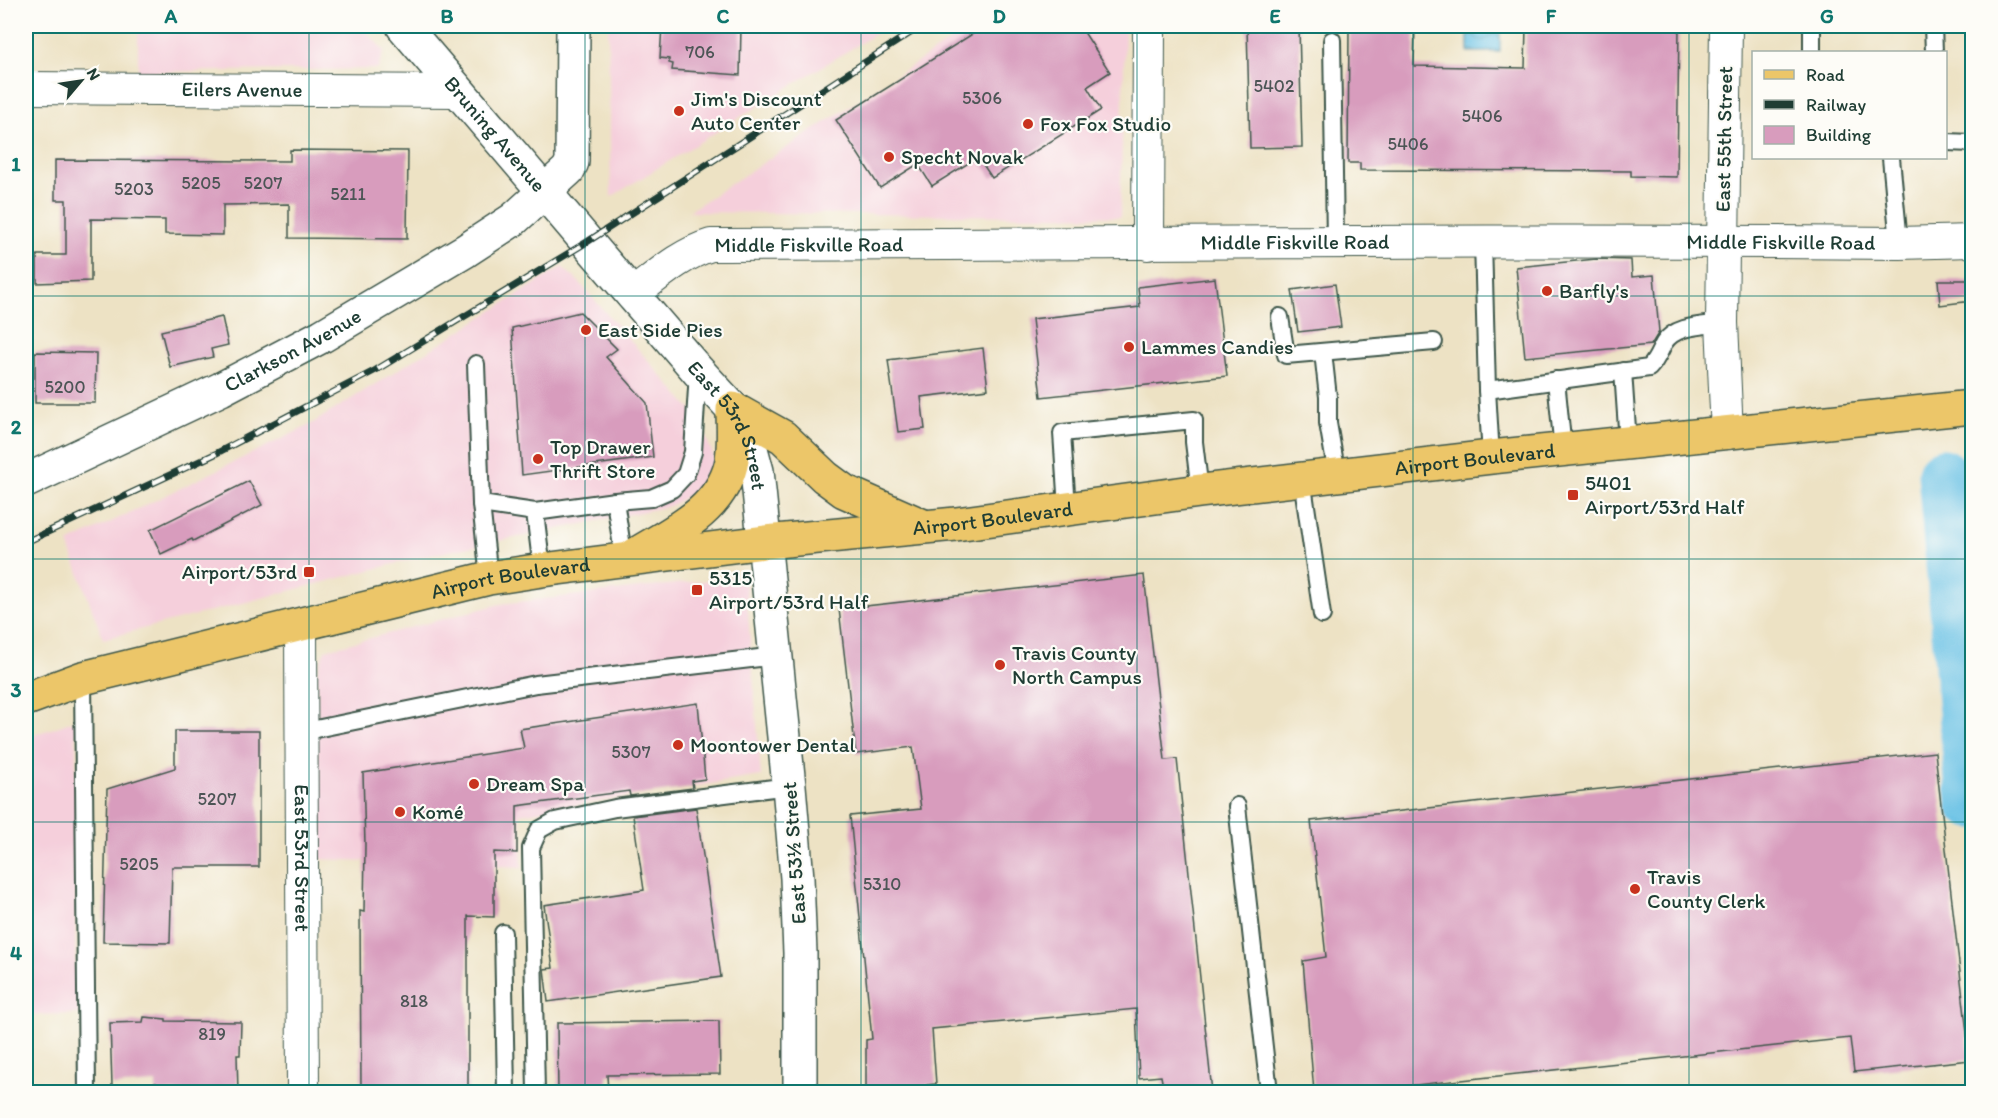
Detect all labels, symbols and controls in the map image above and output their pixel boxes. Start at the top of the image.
text: A [164,4,178,28]
text: B [441,4,454,28]
text: C [717,4,730,28]
text: D [992,4,1006,28]
text: E [1269,4,1281,28]
text: F [1546,4,1557,28]
text: G [1820,4,1834,28]
house number: 706 [685,41,715,63]
north arrow [51,51,111,111]
legend [1752,51,1947,159]
text: Road [1806,64,1845,86]
text: N [83,65,105,83]
street label: East 55th Street [1710,66,1737,212]
street label: Bruning Avenue [439,71,552,197]
house number: 5402 [1254,75,1295,97]
street label: Eilers Avenue [181,76,303,102]
place label: Jim's Discount Auto Center [691,86,822,135]
house number: 5306 [962,87,1002,109]
text: Railway [1806,94,1867,116]
marker: Jim's Discount Auto Center [672,104,686,118]
house number: 5406 [1462,105,1502,127]
place label: Fox Fox Studio [1040,111,1171,136]
marker: Fox Fox Studio [1021,117,1035,131]
text: Building [1806,124,1872,146]
house number: 5406 [1388,133,1428,155]
place label: Specht Novak [901,144,1024,169]
marker: Specht Novak [882,150,896,164]
text: 1 [11,152,21,176]
house number: 5205 [181,172,221,194]
house number: 5207 [244,172,283,194]
house number: 5203 [114,178,154,200]
house number: 5211 [330,183,366,205]
street label: Middle Fiskville Road [1200,229,1390,255]
street label: Middle Fiskville Road [1686,229,1876,255]
street label: Middle Fiskville Road [714,231,904,257]
place label: Barfly's [1559,278,1629,303]
marker: Barfly's [1540,284,1554,298]
street label: Clarkson Avenue [220,303,365,397]
place label: East Side Pies [598,317,723,342]
marker: East Side Pies [579,323,593,337]
place label: Lammes Candies [1141,334,1294,359]
marker: Lammes Candies [1122,340,1136,354]
street label: East 53rd Street [683,355,772,492]
house number: 5200 [44,376,86,398]
text: 2 [11,415,22,439]
place label: Top Drawer Thrift Store [550,434,655,483]
street label: Airport Boulevard [1393,437,1556,480]
marker: Top Drawer Thrift Store [531,452,545,466]
place label: 5401 Airport/53rd Half [1585,470,1744,519]
marker: 5401 Airport/53rd Half [1566,488,1580,502]
street label: Airport Boulevard [911,495,1074,540]
street label: Airport Boulevard [428,551,591,604]
place label: Airport/53rd [182,559,297,584]
marker: Airport/53rd [302,565,316,579]
place label: 5315 Airport/53rd Half [709,565,868,614]
marker: 5315 Airport/53rd Half [690,583,704,597]
place label: Travis County North Campus [1012,640,1142,689]
marker: Travis County North Campus [993,658,1007,672]
text: 3 [11,678,22,702]
place label: Moontower Dental [690,732,856,757]
marker: Moontower Dental [671,738,685,752]
house number: 5307 [611,741,651,763]
place label: Dream Spa [486,771,584,796]
marker: Dream Spa [467,777,481,791]
street label: East 53½ Street [776,781,811,925]
street label: East 53rd Street [290,784,315,932]
house number: 5207 [198,788,237,810]
place label: Komé [412,799,464,824]
marker: Komé [393,805,407,819]
house number: 5205 [119,853,159,875]
place label: Travis County Clerk [1647,864,1765,913]
house number: 5310 [863,873,901,895]
marker: Travis County Clerk [1628,882,1642,896]
text: 4 [10,941,22,965]
house number: 818 [400,990,428,1012]
house number: 819 [198,1023,226,1045]

